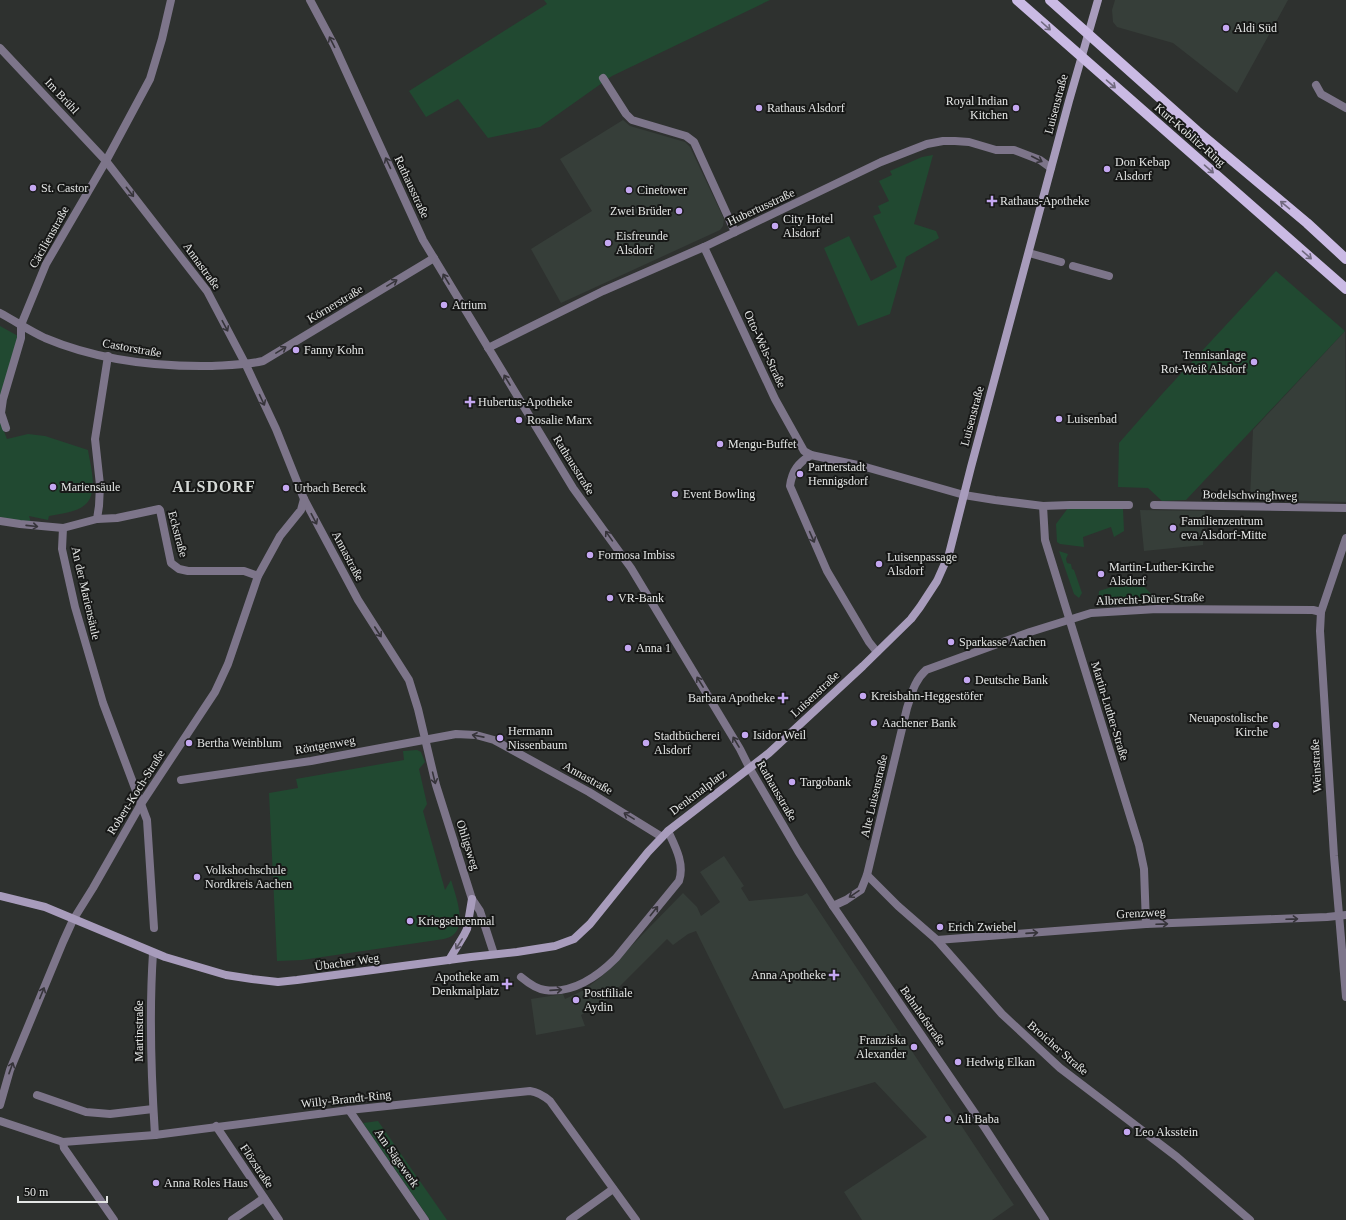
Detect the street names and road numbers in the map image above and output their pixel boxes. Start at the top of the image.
street label: Luisenstraße [1041,73,1071,135]
street label: Im Brühl [42,75,82,117]
street label: Kurt-Koblitz-Ring [1152,100,1228,170]
street label: Rathausstraße [391,154,433,220]
street label: Hubertusstraße [725,185,797,229]
street label: Cäcilienstraße [26,204,72,270]
street label: Annastraße [180,240,224,292]
street label: Körnerstraße [305,282,365,326]
street label: Otto-Wels-Straße [741,308,789,390]
street label: Castorstraße [101,336,163,360]
street label: Luisenstraße [957,385,987,447]
street label: Rathausstraße [550,433,598,497]
street label: Bodelschwinghweg [1203,487,1297,503]
street label: Eckstraße [165,509,191,559]
street label: Annastraße [329,529,367,583]
street label: An der Mariensäule [68,545,104,641]
street label: Albrecht-Dürer-Straße [1096,590,1204,608]
street label: Martin-Luther-Straße [1088,660,1132,762]
street label: Luisenstraße [788,668,842,720]
street label: Röntgenweg [294,733,356,757]
street label: Weinstraße [1308,739,1324,793]
street label: Robert-Koch-Straße [104,747,168,837]
street label: Alte Luisenstraße [858,753,890,839]
street label: Rathausstraße [754,758,800,824]
street label: Annastraße [561,759,615,797]
street label: Denkmalplatz [667,766,729,818]
street label: Ohligsweg [453,818,483,872]
street label: Grenzweg [1116,905,1166,921]
street label: Übacher Weg [314,951,380,973]
street label: Bahnhofstraße [897,983,949,1049]
street label: Martinstraße [132,1000,146,1062]
street label: Broicher Straße [1025,1018,1091,1078]
street label: Willy-Brandt-Ring [300,1087,392,1111]
street label: Am Sägewerk [372,1126,422,1190]
street label: Flözstraße [237,1141,277,1191]

